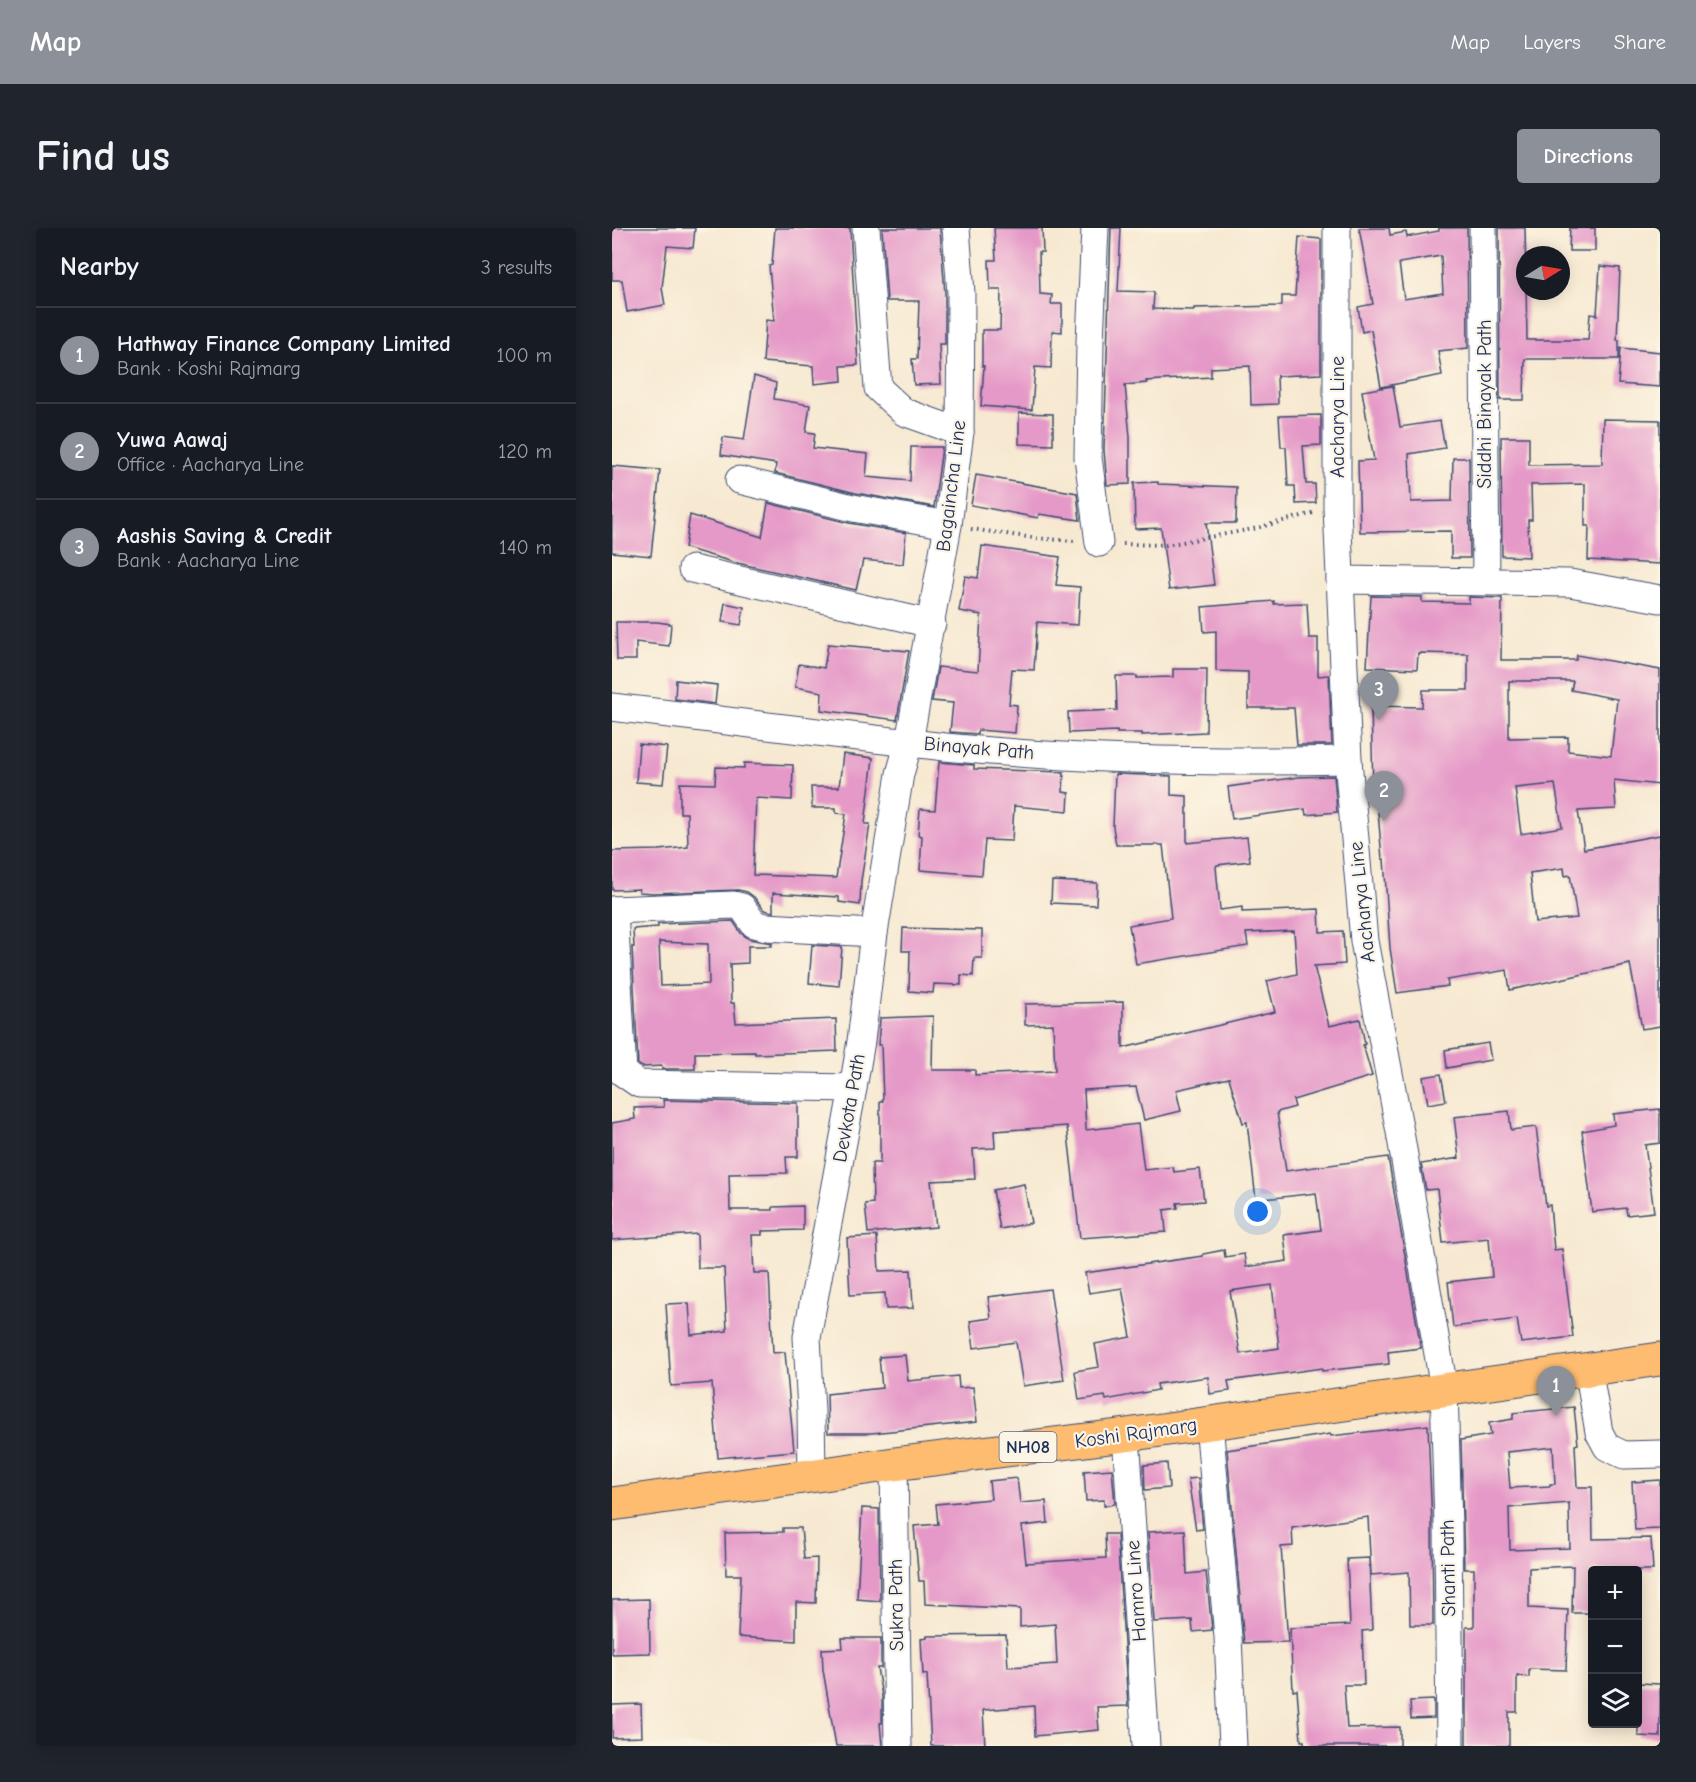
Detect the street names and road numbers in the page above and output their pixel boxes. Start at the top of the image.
street label: Siddhi Binayak Path [1473,319,1496,489]
street label: Aacharya Line [1326,356,1349,478]
street label: Bagaincha Line [932,419,970,553]
street label: Binayak Path [923,732,1035,764]
street label: Aacharya Line [1344,840,1380,964]
street label: Devkota Path [828,1052,870,1164]
street label: Koshi Rajmarg [1073,1413,1199,1453]
road number: NH08 [1000,1432,1056,1462]
street label: Shanti Path [1436,1519,1460,1617]
street label: Hamro Line [1121,1539,1151,1643]
street label: Sukra Path [884,1558,908,1652]

